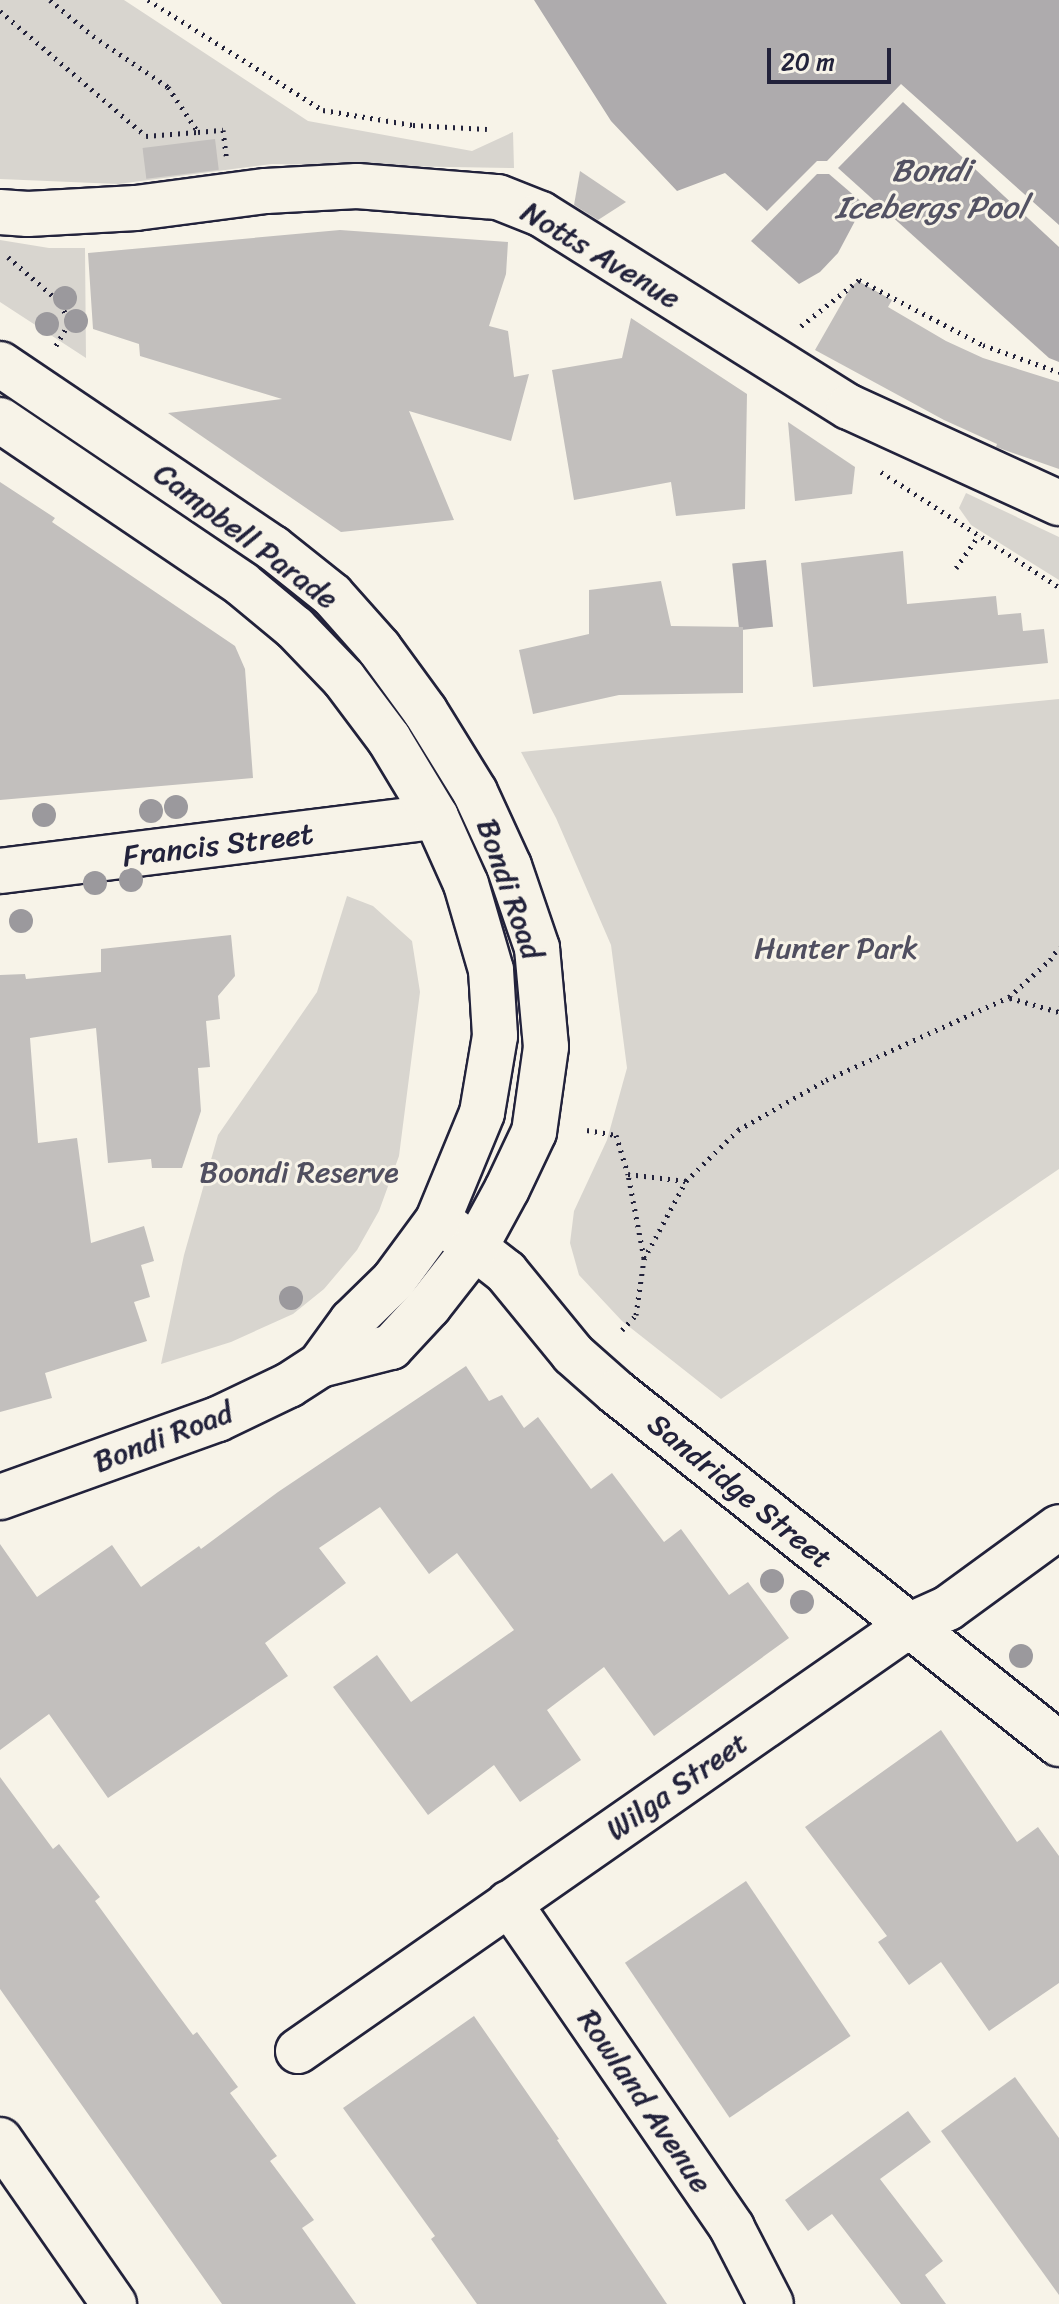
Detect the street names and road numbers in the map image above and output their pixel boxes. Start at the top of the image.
street label: Notts Avenue [515,194,687,316]
street label: Campbell Parade [147,455,345,617]
street label: Bondi Road [469,814,551,964]
street label: Francis Street [121,815,315,875]
street label: Bondi Road [88,1394,238,1480]
street label: Sandridge Street [641,1406,839,1576]
street label: Wilga Street [599,1724,755,1848]
street label: Rowland Avenue [570,2002,720,2200]

